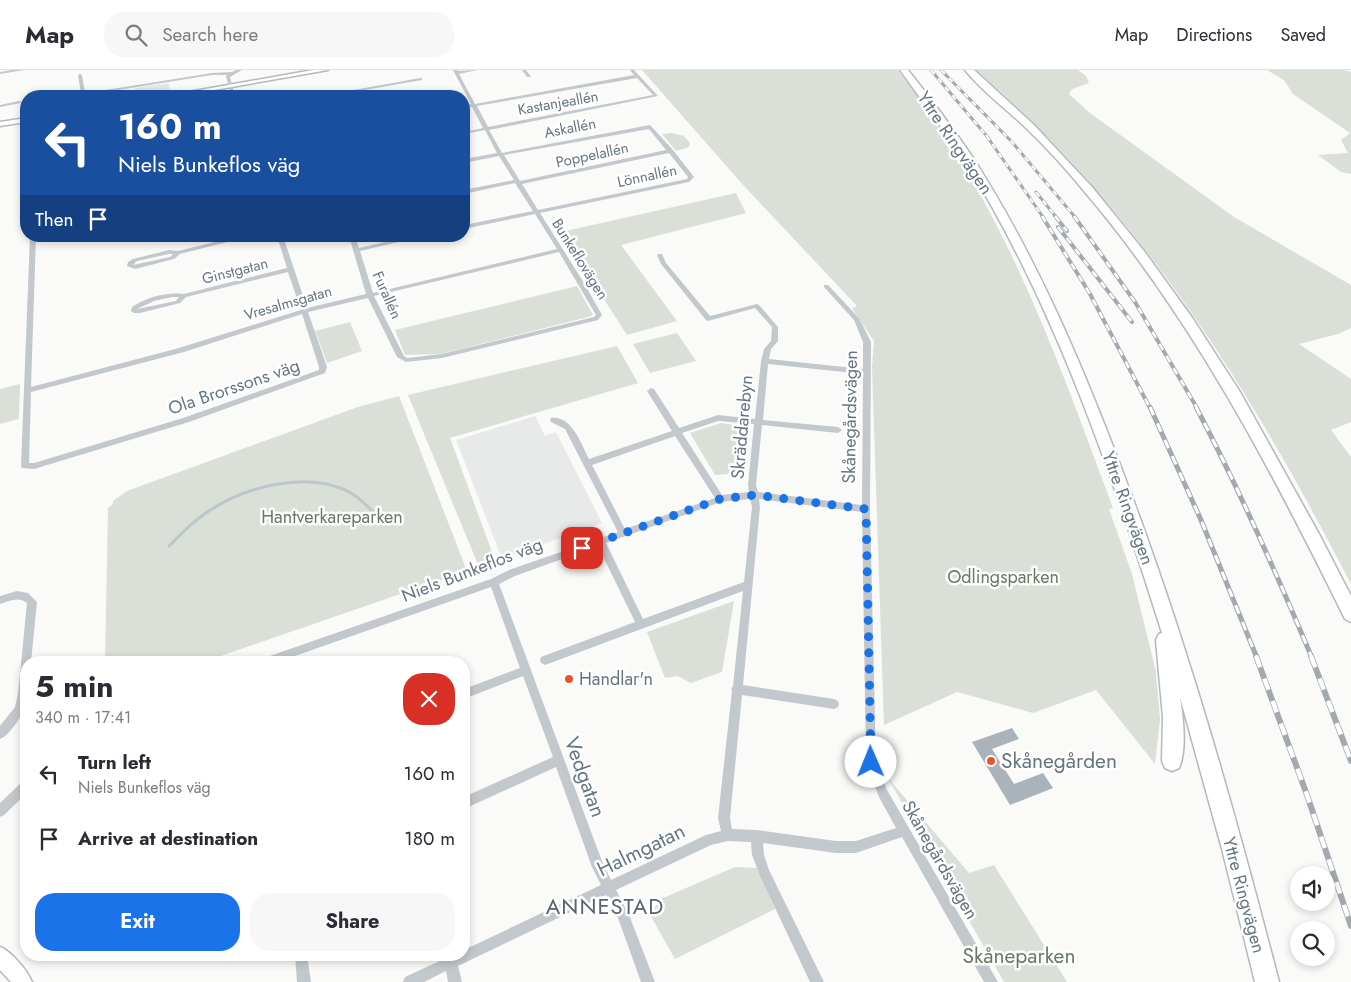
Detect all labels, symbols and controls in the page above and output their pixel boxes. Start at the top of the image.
search box [104,12,454,57]
text: Map [25,17,74,52]
icon: search [122,21,150,49]
text: Search here [162,21,258,48]
text: Map [1115,22,1148,48]
text: Directions [1176,22,1252,48]
text: Saved [1280,22,1326,48]
street label: Kastanjeallén [516,85,600,121]
street label: Yttre Ringvägen [911,86,999,200]
text: 160 m [118,102,222,152]
icon: left [35,110,100,175]
street label: Askallén [542,112,598,144]
street label: Poppelallén [554,137,630,173]
text: Niels Bunkeflos väg [118,148,300,180]
street label: Lönnallén [615,159,679,193]
icon: arrive [84,205,112,233]
text: Then [35,206,74,233]
street label: Bunkeflovägen [546,214,614,304]
street label: Ginstgatan [200,252,270,290]
street label: Furallén [367,268,407,322]
street label: Vresalmsgatan [242,280,334,326]
street label: Skånegårdsvägen [836,350,864,484]
street label: Ola Brorssons väg [165,352,303,422]
street label: Skräddarebyn [724,374,760,480]
street label: Yttre Ringvägen [1095,447,1161,569]
park label: Hantverkareparken [261,504,403,530]
pin [561,527,603,569]
street label: Niels Bunkeflos väg [398,531,546,609]
icon: arrive [568,534,596,562]
park label: Odlingsparken [947,564,1059,590]
text: 5 min [35,665,113,708]
place label: Handlar'n [579,666,653,692]
button: close [403,673,455,725]
marker: Handlar'n [563,673,575,685]
text: 340 m · 17:41 [35,706,131,729]
street label: Vedgatan [557,733,613,821]
position arrow [844,735,896,787]
place label: Skånegården [1001,746,1117,776]
text: Turn left [78,749,151,776]
marker: Skånegården [985,755,997,767]
icon: left [35,760,63,788]
text: 160 m [404,760,455,787]
text: Niels Bunkeflos väg [78,776,211,799]
street label: Skånegårdsvägen [895,796,985,924]
street label: Halmgatan [592,816,690,884]
icon: arrive [35,825,63,853]
text: Arrive at destination [78,825,258,852]
text: 180 m [404,825,455,852]
street label: Yttre Ringvägen [1216,834,1272,956]
map controls [1290,866,1335,966]
button: sound [1290,866,1335,911]
district label: ANNESTAD [546,890,664,922]
button: Exit [35,893,240,951]
button: Share [250,893,455,951]
button: search [1290,921,1335,966]
park label: Skåneparken [963,941,1075,971]

